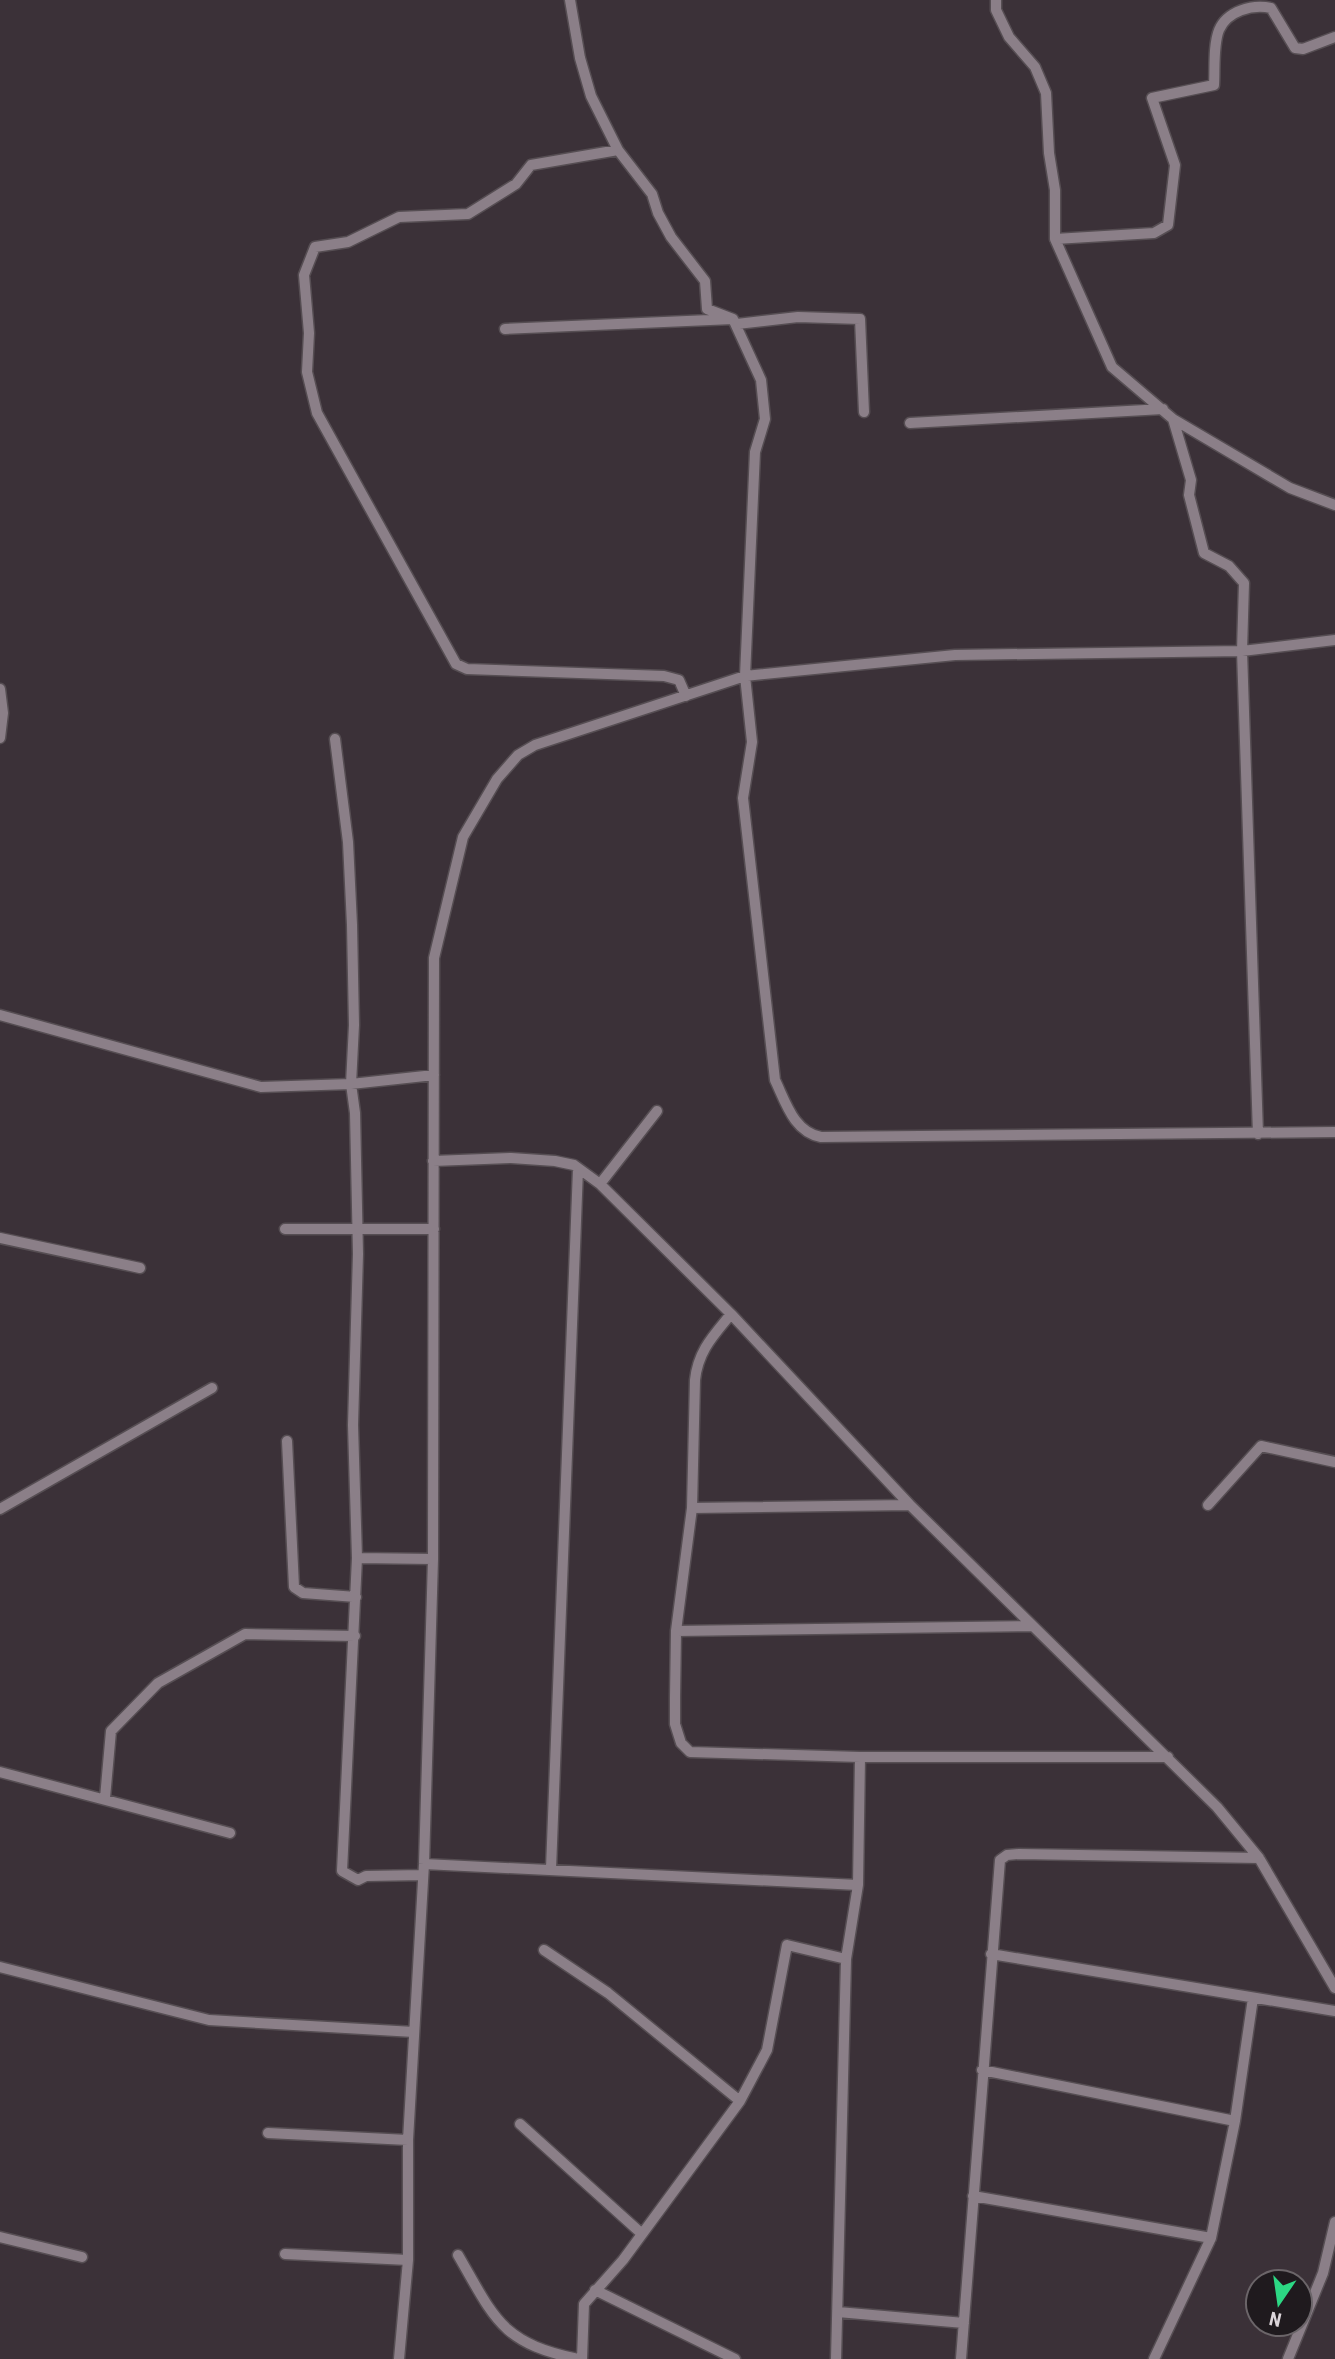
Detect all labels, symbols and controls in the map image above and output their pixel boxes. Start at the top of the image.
north arrow [1244,2268,1314,2338]
text: N [1267,2307,1284,2332]

